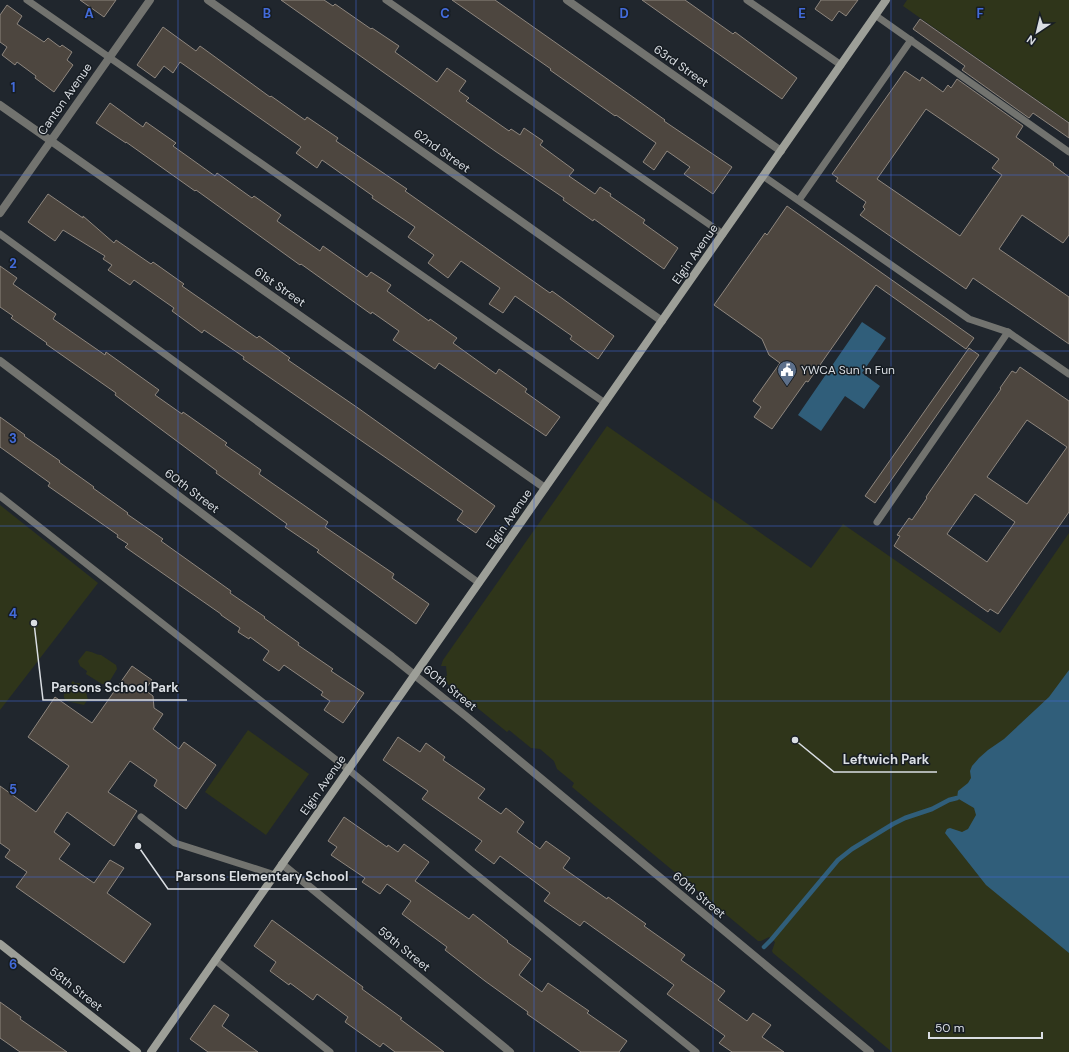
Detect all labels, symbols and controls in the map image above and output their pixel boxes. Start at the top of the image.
text: A [84,5,94,22]
text: B [263,5,271,22]
text: C [440,5,450,22]
text: D [619,5,629,22]
text: E [798,5,806,22]
text: F [976,5,984,22]
north arrow [1017,12,1057,52]
text: N [1024,32,1039,48]
street label: 63rd Street [650,41,712,91]
street label: Canton Avenue [34,60,96,138]
text: 1 [11,79,15,96]
street label: 62nd Street [410,126,474,177]
street label: Elgin Avenue [668,221,722,287]
text: 2 [9,255,17,272]
street label: 61st Street [251,264,309,311]
public building icon: YWCA Sun 'n Fun [776,359,798,387]
place label: YWCA Sun 'n Fun [801,362,895,378]
text: 3 [9,430,17,447]
street label: 60th Street [161,465,223,517]
street label: Elgin Avenue [482,486,536,552]
text: 4 [9,605,17,622]
street label: 60th Street [420,661,480,715]
callout: Parsons School Park [43,675,187,700]
text: Parsons School Park [51,679,179,696]
callout: Leftwich Park [834,747,937,772]
text: Leftwich Park [843,751,930,768]
street label: Elgin Avenue [296,752,350,818]
text: 5 [9,781,17,798]
callout: Parsons Elementary School [168,864,357,889]
text: Parsons Elementary School [176,868,348,885]
street label: 60th Street [669,868,729,922]
street label: 59th Street [374,923,434,975]
text: 6 [9,956,17,973]
street label: 58th Street [46,963,106,1015]
scale bar [929,1014,1042,1040]
text: 50 m [935,1020,964,1036]

